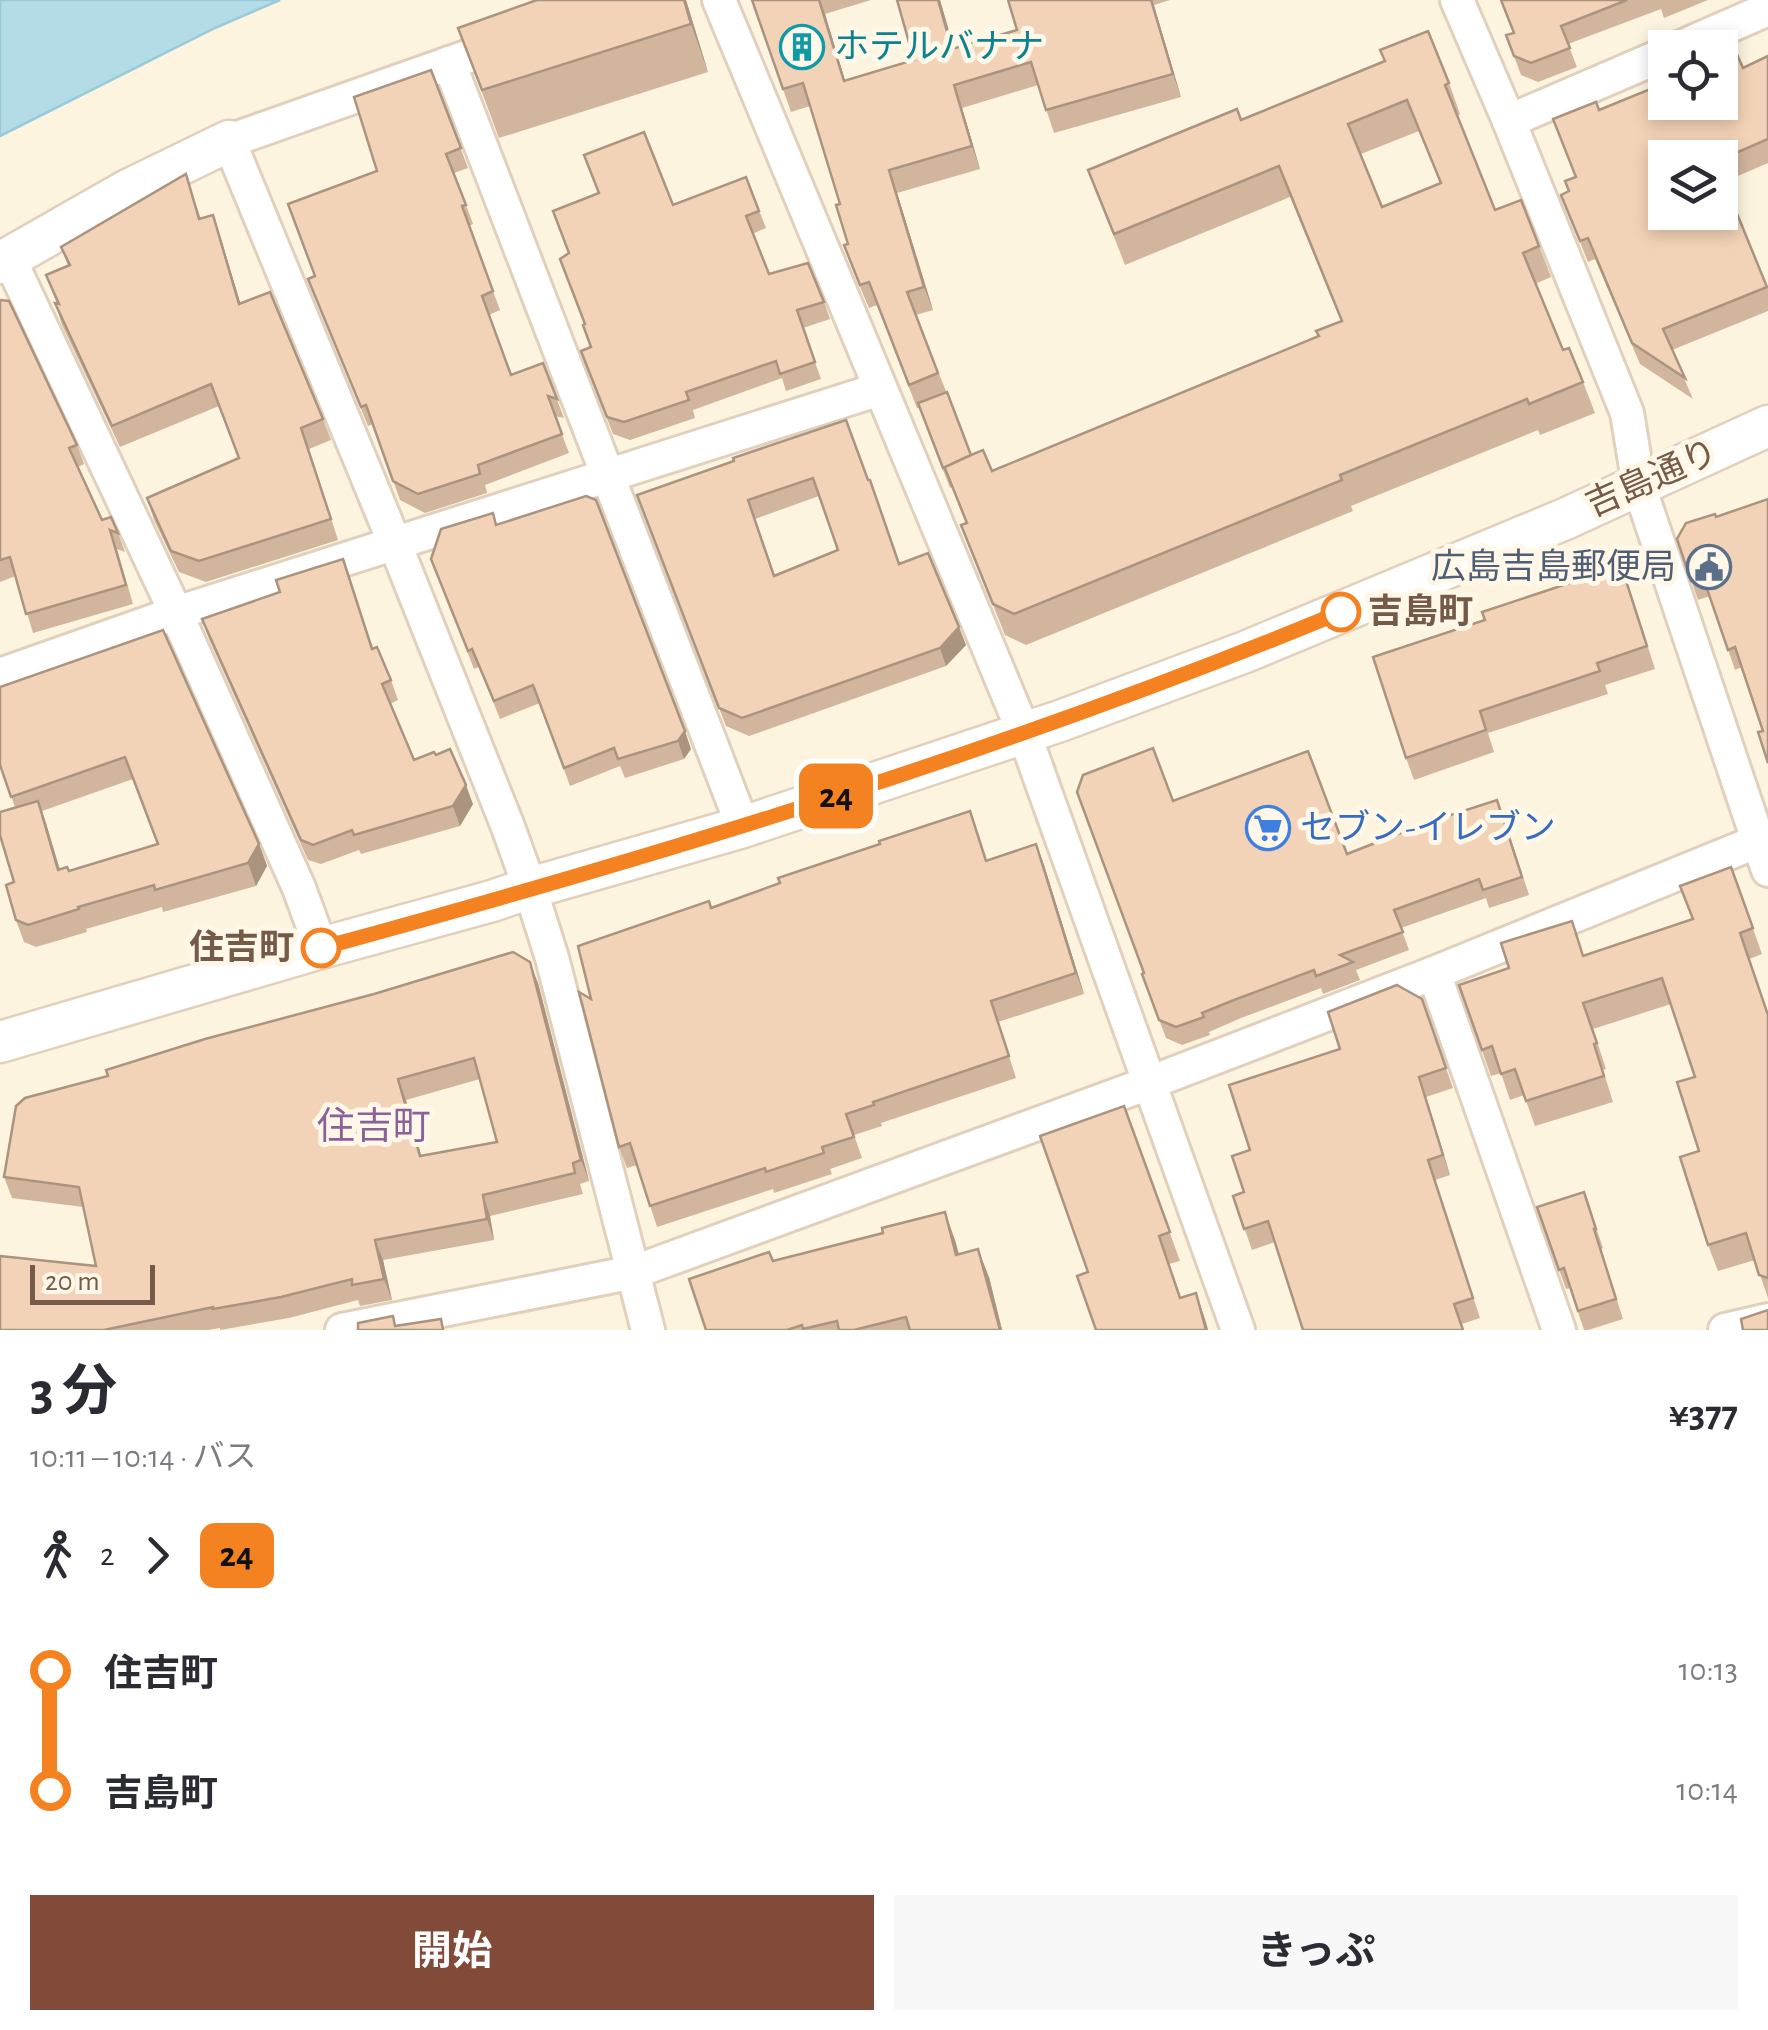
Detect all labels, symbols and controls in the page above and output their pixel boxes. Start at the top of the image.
building icon: ホテルバナナ [779,24,825,70]
place label: ホテルバナナ [834,29,1044,65]
map controls [1648,30,1738,230]
button: locate [1648,30,1738,120]
button: layers [1648,140,1738,230]
street label: 吉島通り [1580,433,1723,523]
public building icon: 広島吉島郵便局 [1686,544,1732,590]
place label: 広島吉島郵便局 [1431,548,1676,585]
marker: 吉島町 [1322,593,1360,631]
place label: 吉島町 [1368,593,1473,630]
line badge: 24 [791,764,881,828]
text: 24 [819,779,853,814]
supermarket icon: セブン-イレブン [1245,805,1291,851]
place label: セブン-イレブン [1300,809,1556,846]
place label: 住吉町 [189,929,294,966]
marker: 住吉町 [302,929,340,967]
district label: 住吉町 [317,1106,431,1147]
scale bar [30,1260,155,1304]
text: 20 m [45,1268,100,1296]
text: 3 分 [30,1365,117,1420]
text: ¥377 [1669,1396,1738,1434]
text: 10:11 – 10:14 · バス [30,1441,257,1473]
icon: walk [30,1528,85,1583]
icon: forward [130,1528,185,1583]
text: 24 [220,1538,254,1573]
text: 2 [100,1539,115,1571]
text: 10:13 [1679,1654,1738,1686]
text: 住吉町 [104,1656,218,1694]
text: 10:14 [1676,1774,1738,1806]
text: 吉島町 [104,1776,218,1814]
button: 開始 [30,1895,874,2010]
button: きっぷ [894,1895,1738,2010]

